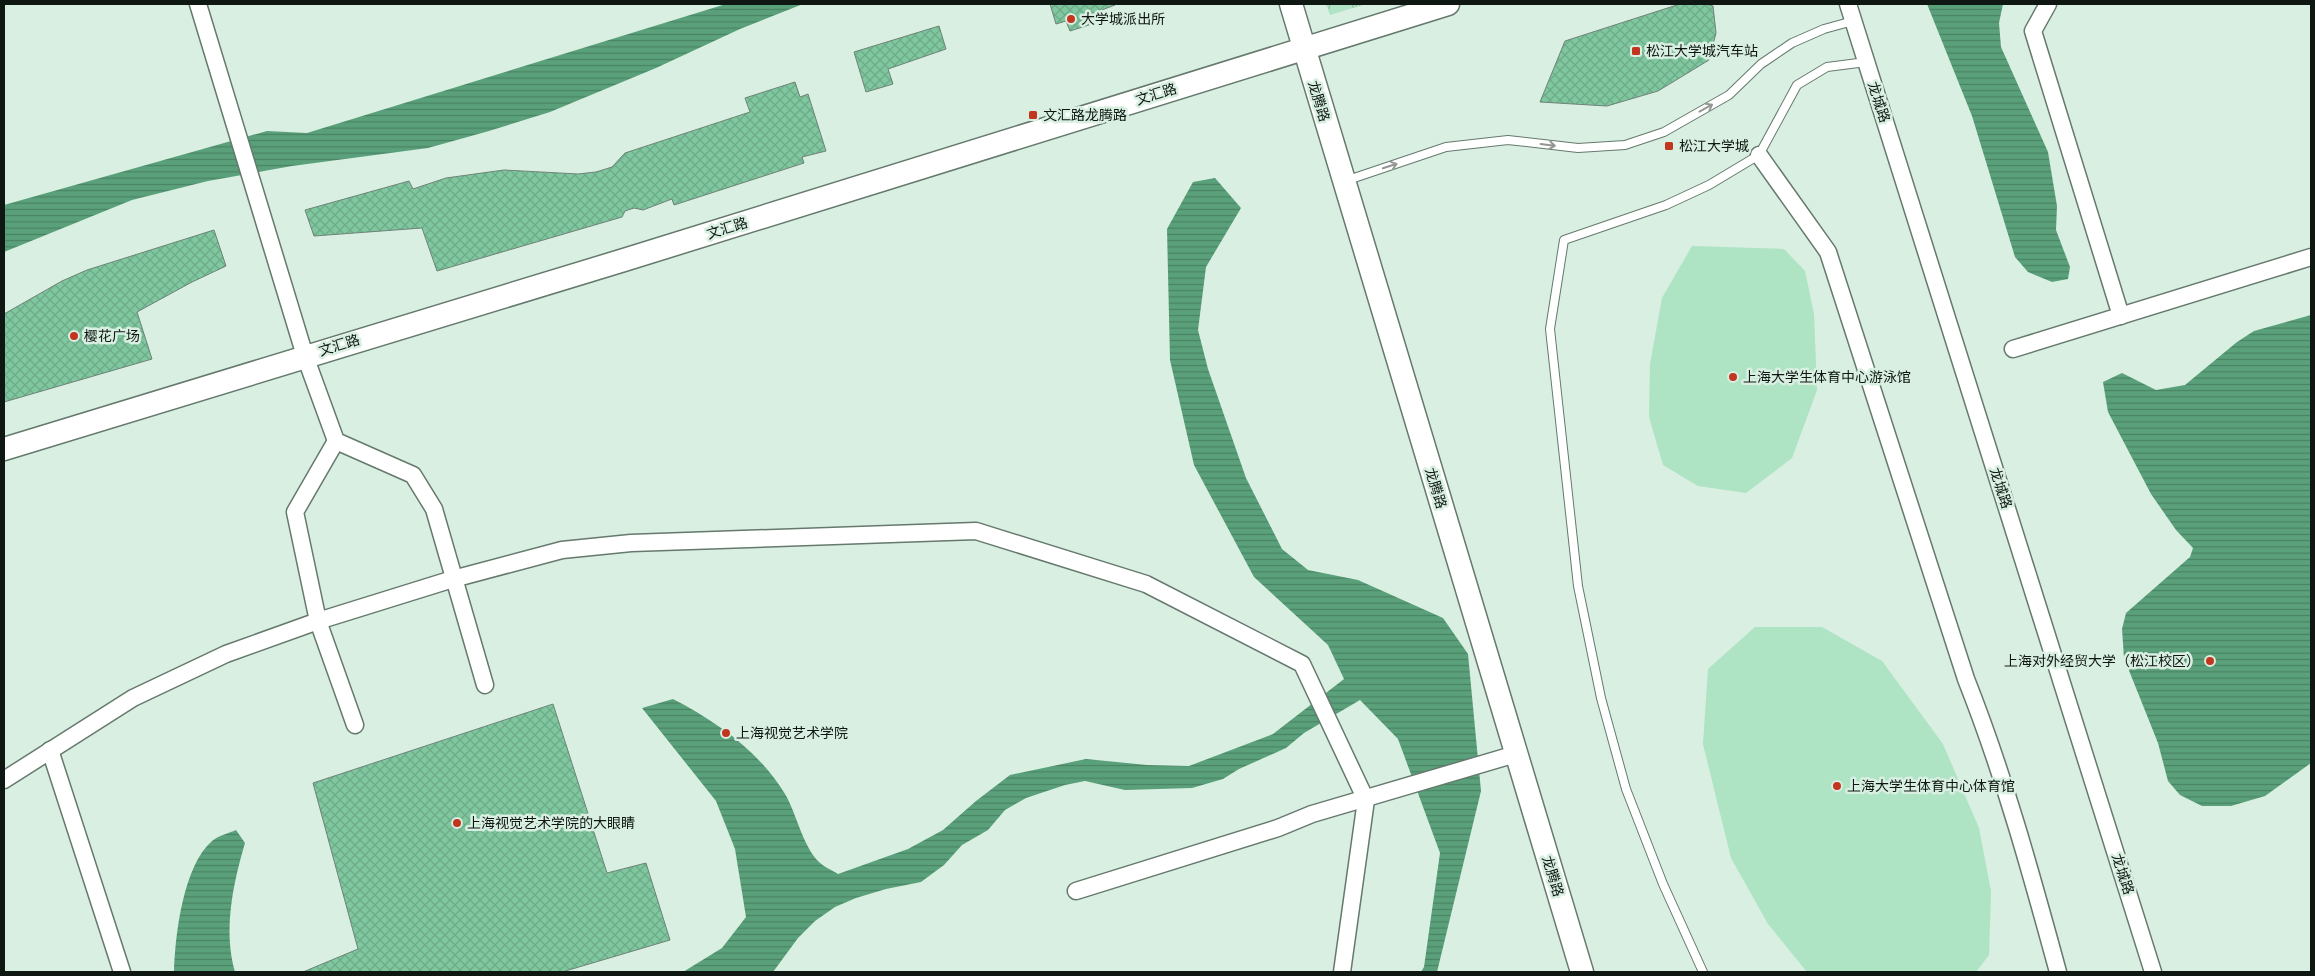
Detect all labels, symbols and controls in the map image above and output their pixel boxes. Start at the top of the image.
place label: 大学城派出所 [1081,11,1165,28]
marker: 大学城派出所 [1065,13,1077,25]
place label: 松江大学城汽车站 [1646,43,1758,60]
marker: 松江大学城汽车站 [1630,45,1642,57]
street label: 龙腾路 [1304,79,1333,124]
street label: 文汇路 [1134,80,1179,109]
street label: 龙城路 [1864,80,1893,125]
one-way arrow [1698,103,1713,113]
place label: 文汇路龙腾路 [1043,107,1127,124]
marker: 文汇路龙腾路 [1027,109,1039,121]
place label: 松江大学城 [1679,138,1749,155]
one-way arrow [1540,140,1556,150]
marker: 松江大学城 [1663,140,1675,152]
one-way arrow [1381,161,1397,170]
street label: 文汇路 [705,214,750,243]
place label: 樱花广场 [84,328,140,345]
marker: 樱花广场 [68,330,80,342]
street label: 文汇路 [317,331,362,360]
place label: 上海大学生体育中心游泳馆 [1743,369,1911,386]
marker: 上海大学生体育中心游泳馆 [1727,371,1739,383]
street label: 龙腾路 [1421,466,1450,511]
street label: 龙城路 [1986,466,2015,511]
place label: 上海对外经贸大学（松江校区） [2004,653,2200,670]
marker: 上海对外经贸大学（松江校区） [2204,655,2216,667]
place label: 上海视觉艺术学院 [736,725,848,742]
marker: 上海视觉艺术学院 [720,727,732,739]
place label: 上海大学生体育中心体育馆 [1847,778,2015,795]
marker: 上海大学生体育中心体育馆 [1831,780,1843,792]
place label: 上海视觉艺术学院的大眼睛 [467,815,635,832]
marker: 上海视觉艺术学院的大眼睛 [451,817,463,829]
street label: 龙城路 [2108,852,2137,897]
street label: 龙腾路 [1538,854,1567,899]

